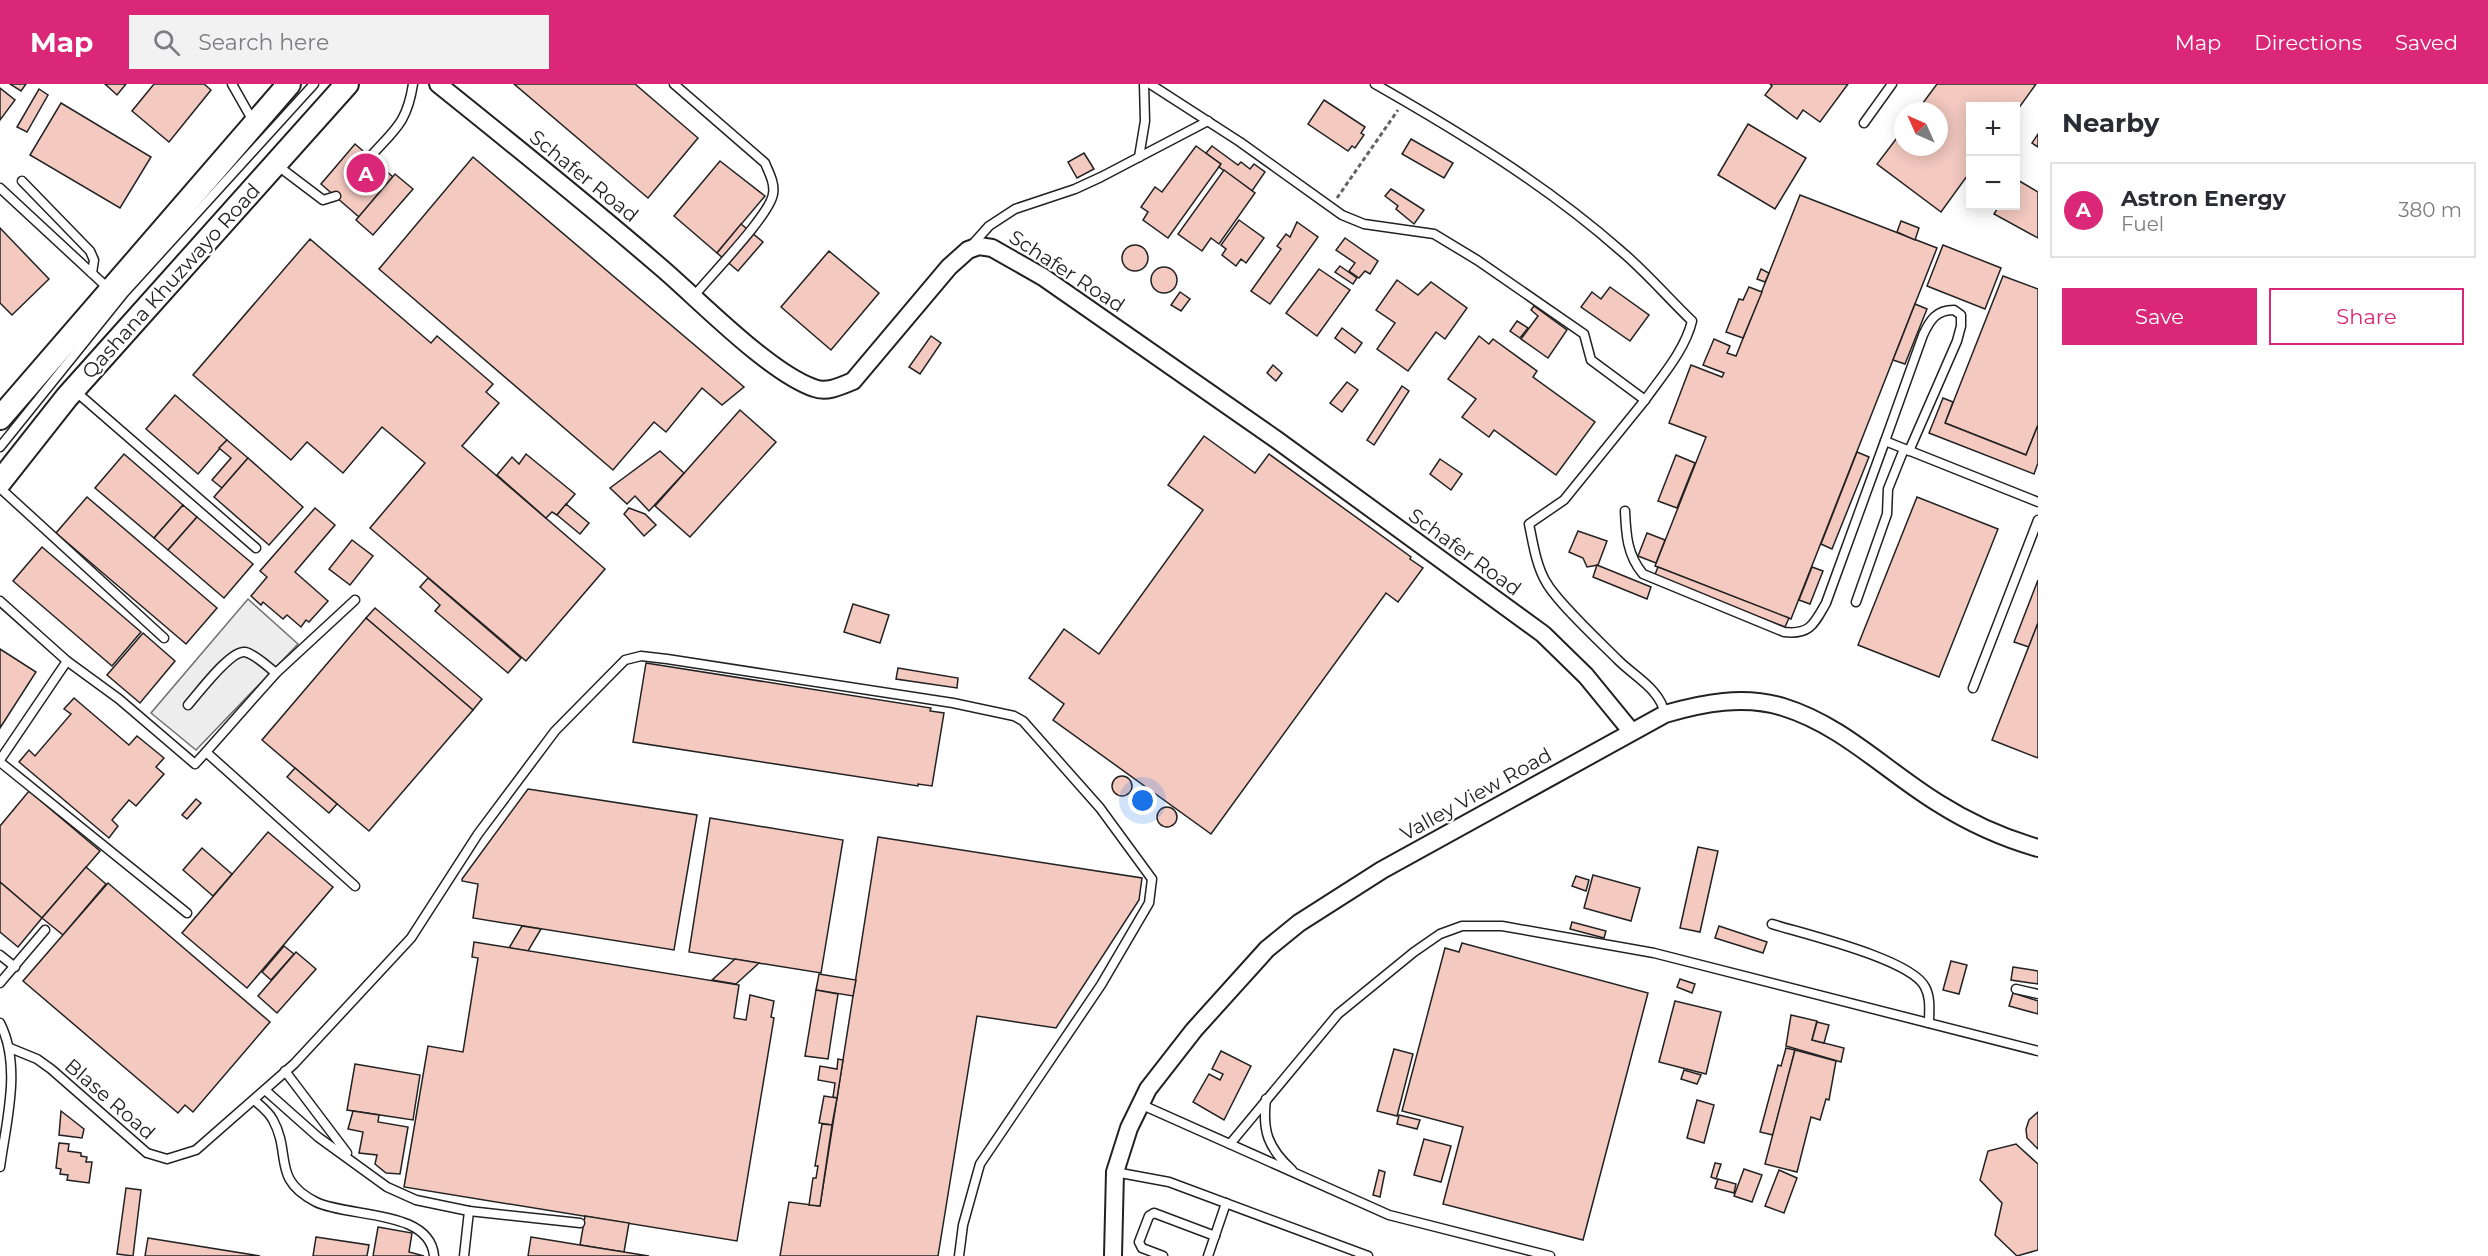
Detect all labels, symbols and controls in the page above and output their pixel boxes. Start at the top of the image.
search box [129,15,549,69]
text: Map [30,25,93,59]
icon: search [150,26,183,59]
text: Search here [198,29,329,56]
text: Map [2175,30,2221,55]
text: Directions [2254,30,2362,55]
text: Saved [2395,30,2458,55]
north arrow [1894,102,1948,156]
map controls [1966,102,2020,210]
button: + [1966,102,2020,156]
text: Nearby [2062,107,2159,139]
street label: Schafer Road [525,125,643,227]
pin: A [346,150,386,196]
button: − [1966,156,2020,210]
street label: Qashana Khuzwayo Road [77,178,265,384]
text: Astron Energy [2121,185,2286,212]
text: A [2076,198,2091,222]
text: 380 m [2398,198,2462,222]
text: Fuel [2121,212,2164,236]
street label: Schafer Road [1005,225,1129,317]
button: Save [2062,288,2257,345]
button: Share [2269,288,2464,345]
street label: Schafer Road [1404,503,1526,601]
street label: Valley View Road [1396,742,1556,846]
your location [1128,786,1157,815]
street label: Blase Road [60,1053,160,1145]

